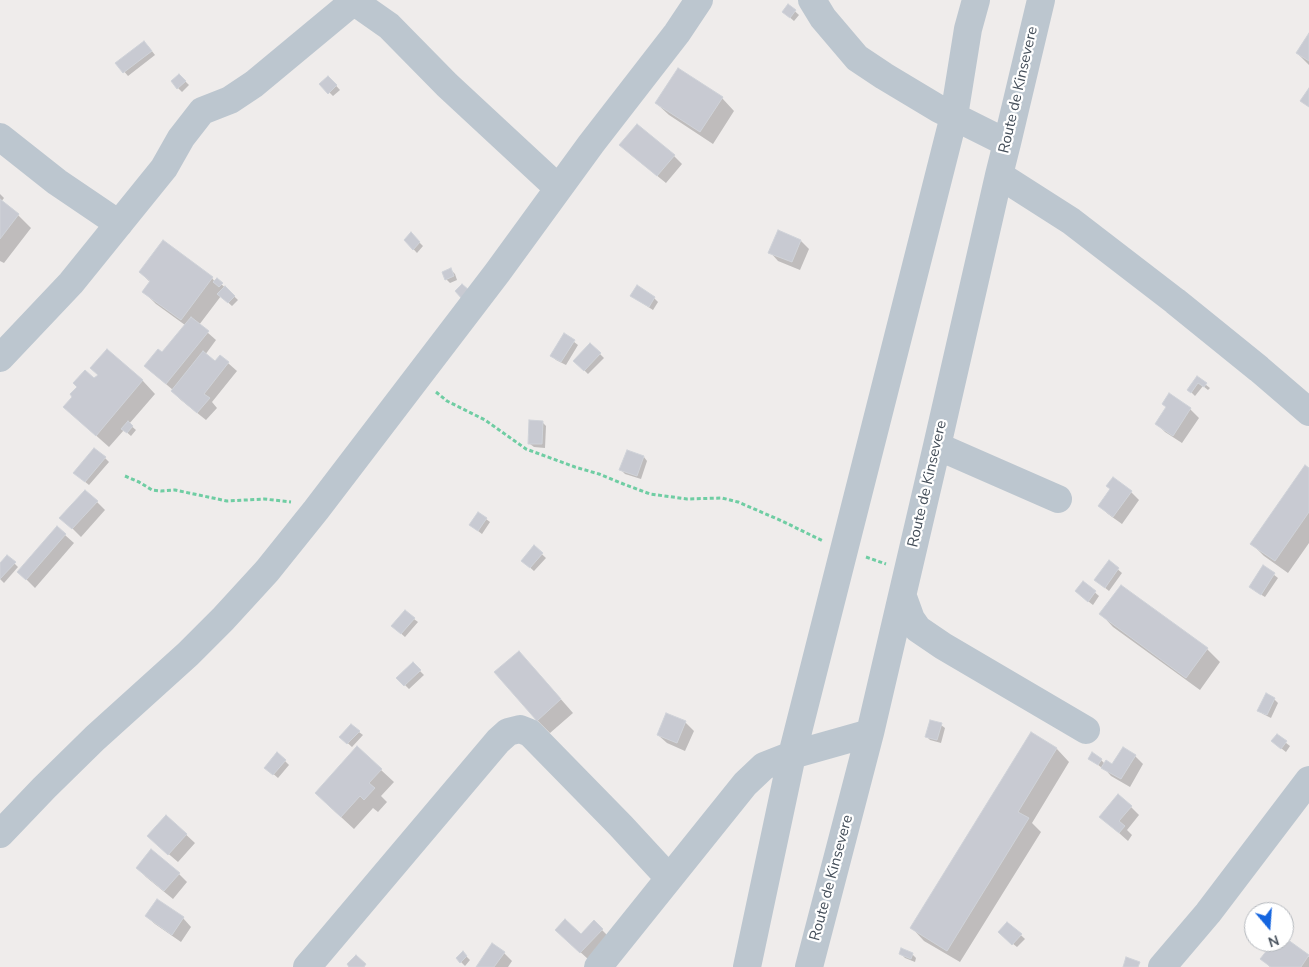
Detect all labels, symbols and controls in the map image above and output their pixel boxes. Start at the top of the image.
street label: Route de Kinsevere [996,25,1042,155]
street label: Route de Kinsevere [905,419,951,549]
street label: Route de Kinsevere [807,813,857,943]
north arrow [1244,902,1294,952]
text: N [1266,930,1281,951]

